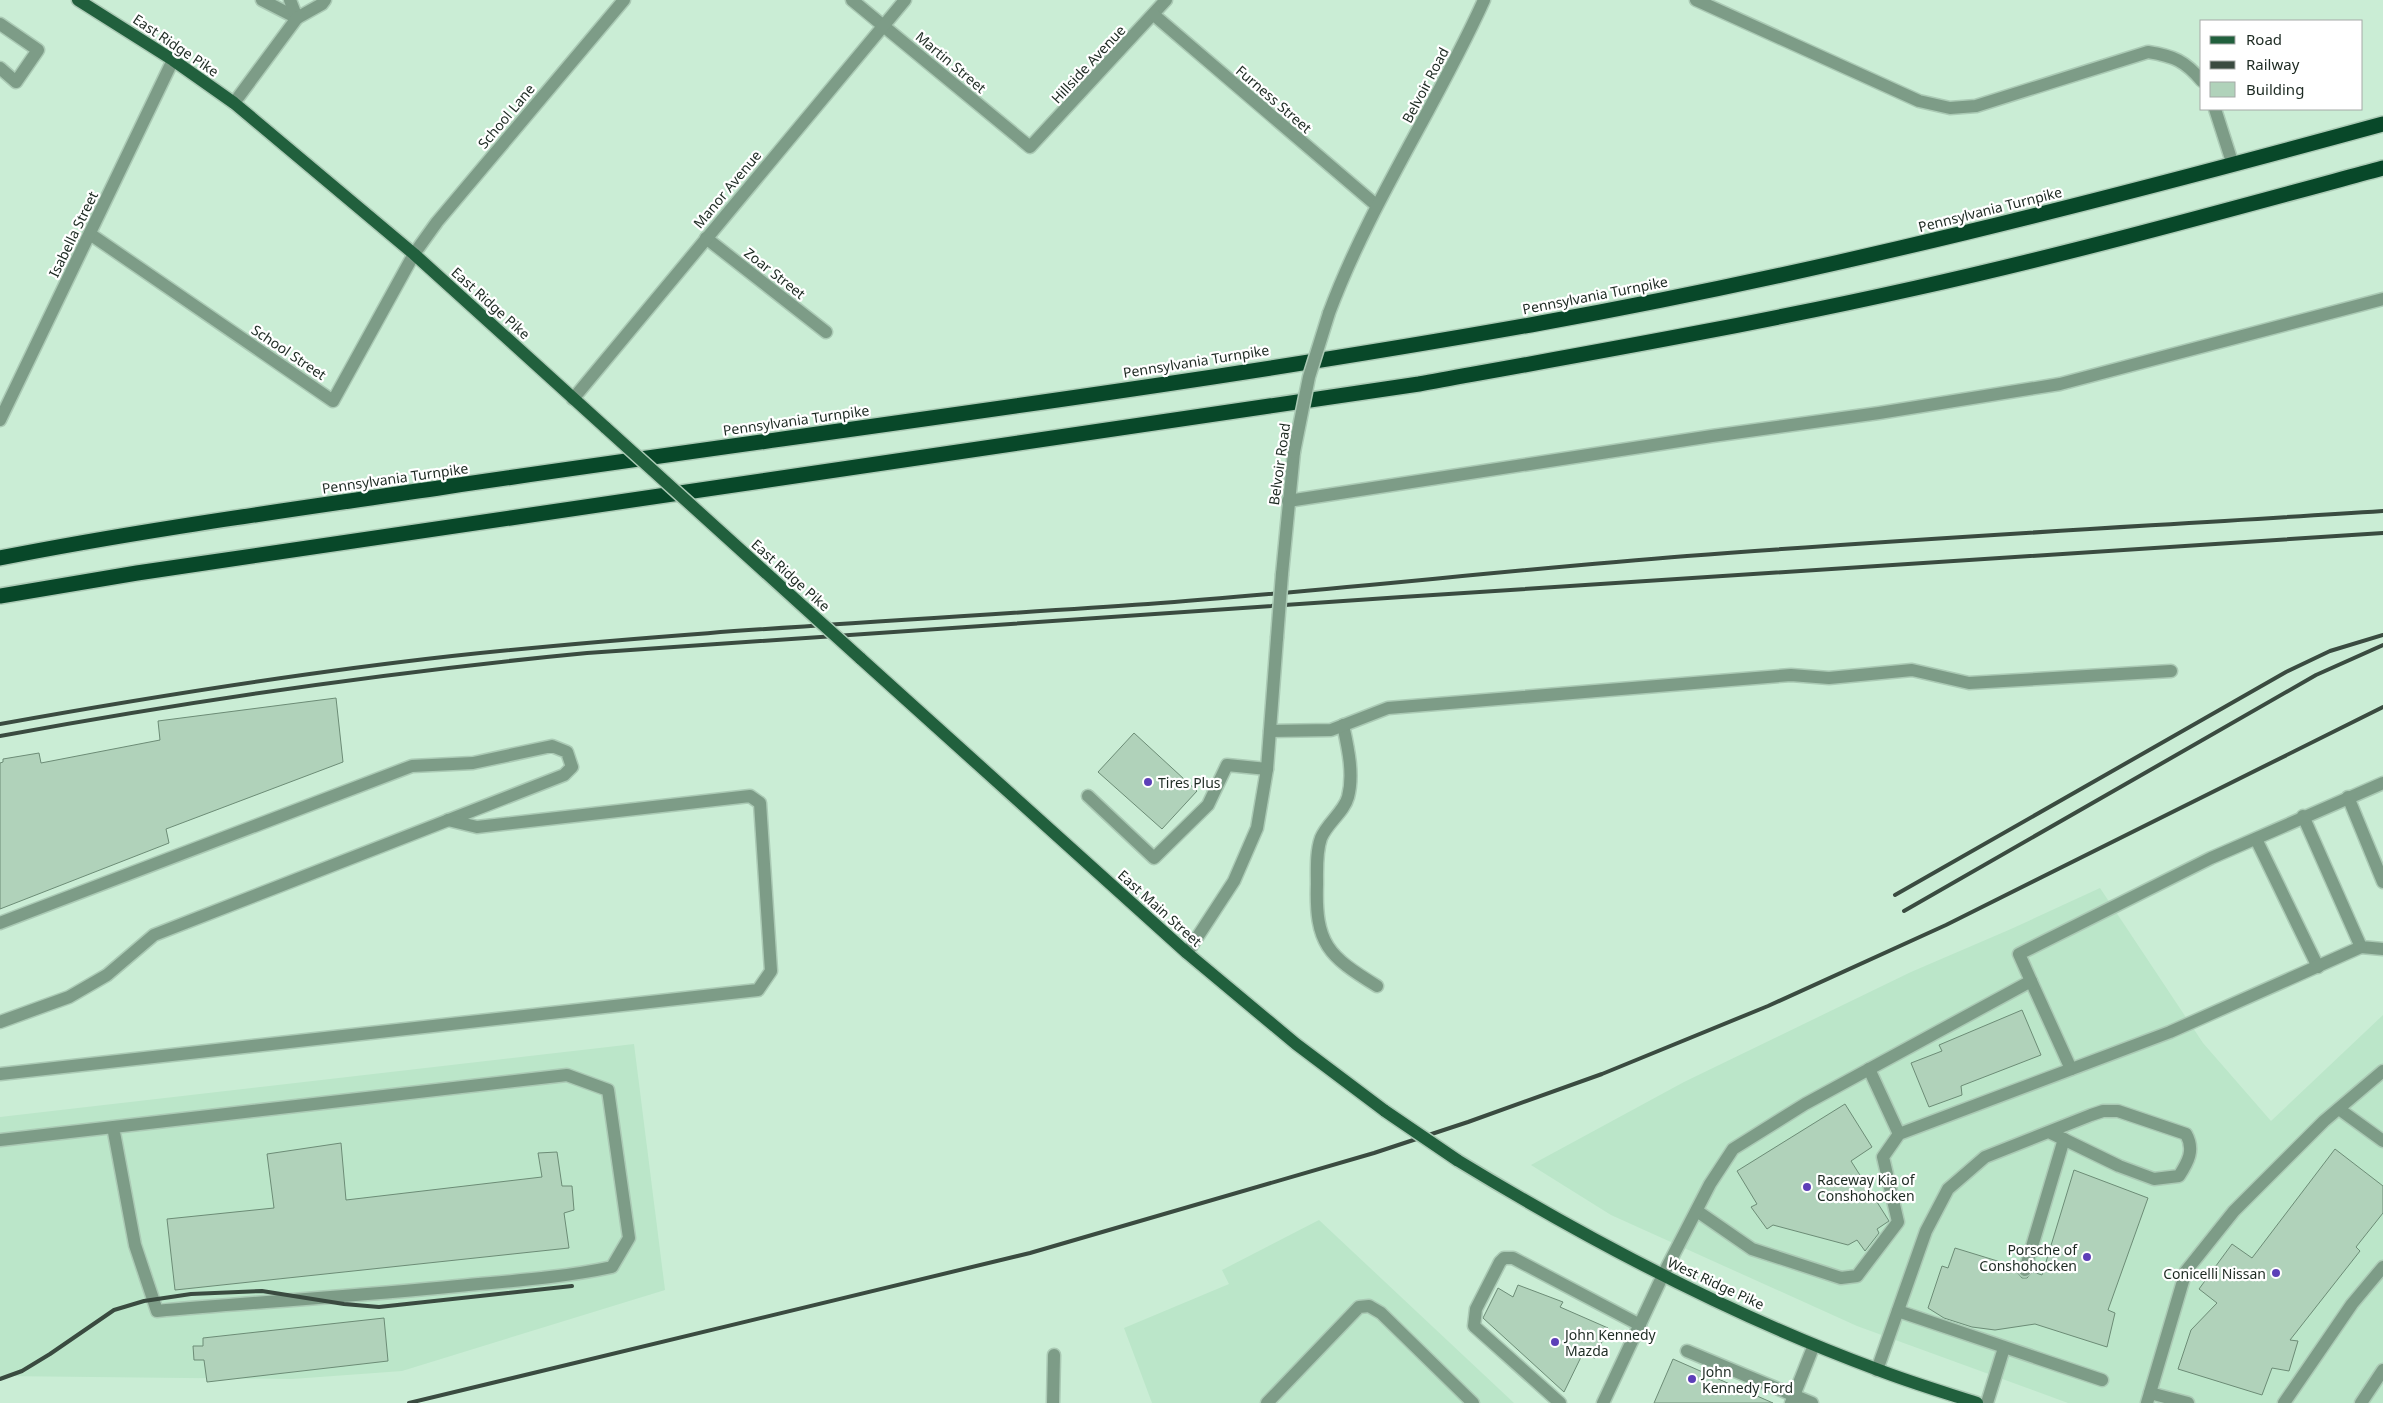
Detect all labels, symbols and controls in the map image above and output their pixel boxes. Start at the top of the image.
street label: East Ridge Pike [129,9,223,81]
legend [2200,20,2363,110]
street label: Hillside Avenue [1047,21,1129,107]
street label: Martin Street [912,27,990,97]
text: Road [2246,29,2282,49]
street label: Belvoir Road [1397,44,1453,126]
text: Railway [2246,54,2300,74]
street label: Furness Street [1232,61,1316,137]
text: Building [2246,79,2304,99]
street label: School Lane [473,80,539,152]
street label: Manor Avenue [689,146,765,232]
street label: Pennsylvania Turnpike [1916,182,2064,236]
street label: Isabella Street [44,188,102,280]
street label: Zoar Street [740,243,810,303]
street label: East Ridge Pike [448,263,534,343]
street label: Pennsylvania Turnpike [1521,272,1669,318]
street label: School Street [248,320,330,384]
street label: Pennsylvania Turnpike [1122,340,1270,382]
street label: Pennsylvania Turnpike [722,400,871,440]
street label: Belvoir Road [1264,422,1294,506]
street label: Pennsylvania Turnpike [321,458,470,498]
street label: East Ridge Pike [748,535,834,615]
place label: Tires Plus [1158,773,1221,792]
marker: Tires Plus [1142,776,1154,788]
street label: East Main Street [1114,865,1206,951]
place label: Raceway Kia of Conshohocken [1817,1170,1916,1205]
marker: Raceway Kia of Conshohocken [1801,1181,1813,1193]
place label: Porsche of Conshohocken [1979,1240,2078,1275]
marker: Porsche of Conshohocken [2081,1251,2093,1263]
street label: West Ridge Pike [1665,1252,1767,1314]
place label: Conicelli Nissan [2163,1264,2266,1283]
marker: Conicelli Nissan [2270,1267,2282,1279]
place label: John Kennedy Mazda [1563,1325,1657,1360]
marker: John Kennedy Mazda [1549,1336,1561,1348]
place label: John Kennedy Ford [1700,1362,1793,1397]
marker: John Kennedy Ford [1686,1373,1698,1385]

